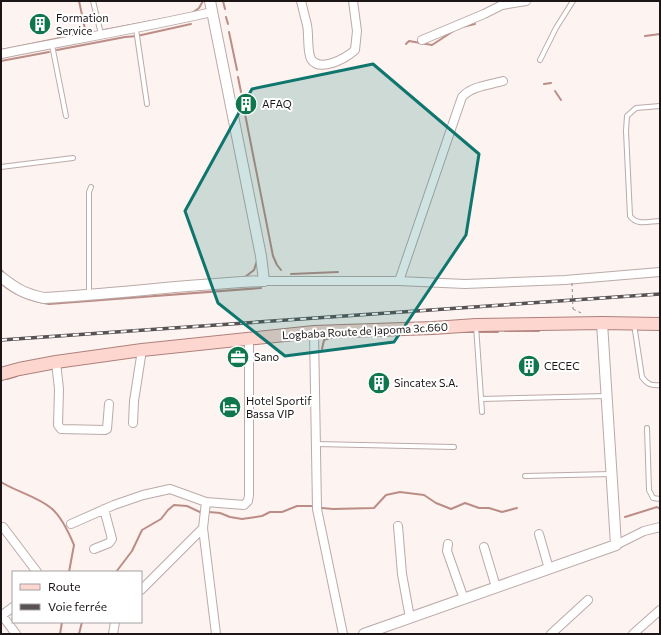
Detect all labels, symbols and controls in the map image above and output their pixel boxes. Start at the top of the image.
building icon: Formation Service [27,11,53,37]
place label: Formation Service [56,11,109,37]
building icon: AFAQ [233,91,259,117]
place label: AFAQ [262,97,292,110]
street label: Logbaba Route de Japoma 3c.660 [282,320,448,342]
office icon: Sano [225,344,251,370]
place label: Sano [254,350,280,363]
building icon: CECEC [516,353,542,379]
place label: CECEC [544,359,580,372]
building icon: Sincatex S.A. [366,370,392,396]
place label: Sincatex S.A. [394,376,459,389]
hotel icon: Hotel Sportif Bassa VIP [217,394,243,420]
place label: Hotel Sportif Bassa VIP [246,394,312,420]
legend [12,571,142,623]
text: Route [48,579,81,593]
text: Voie ferrée [48,599,107,613]

